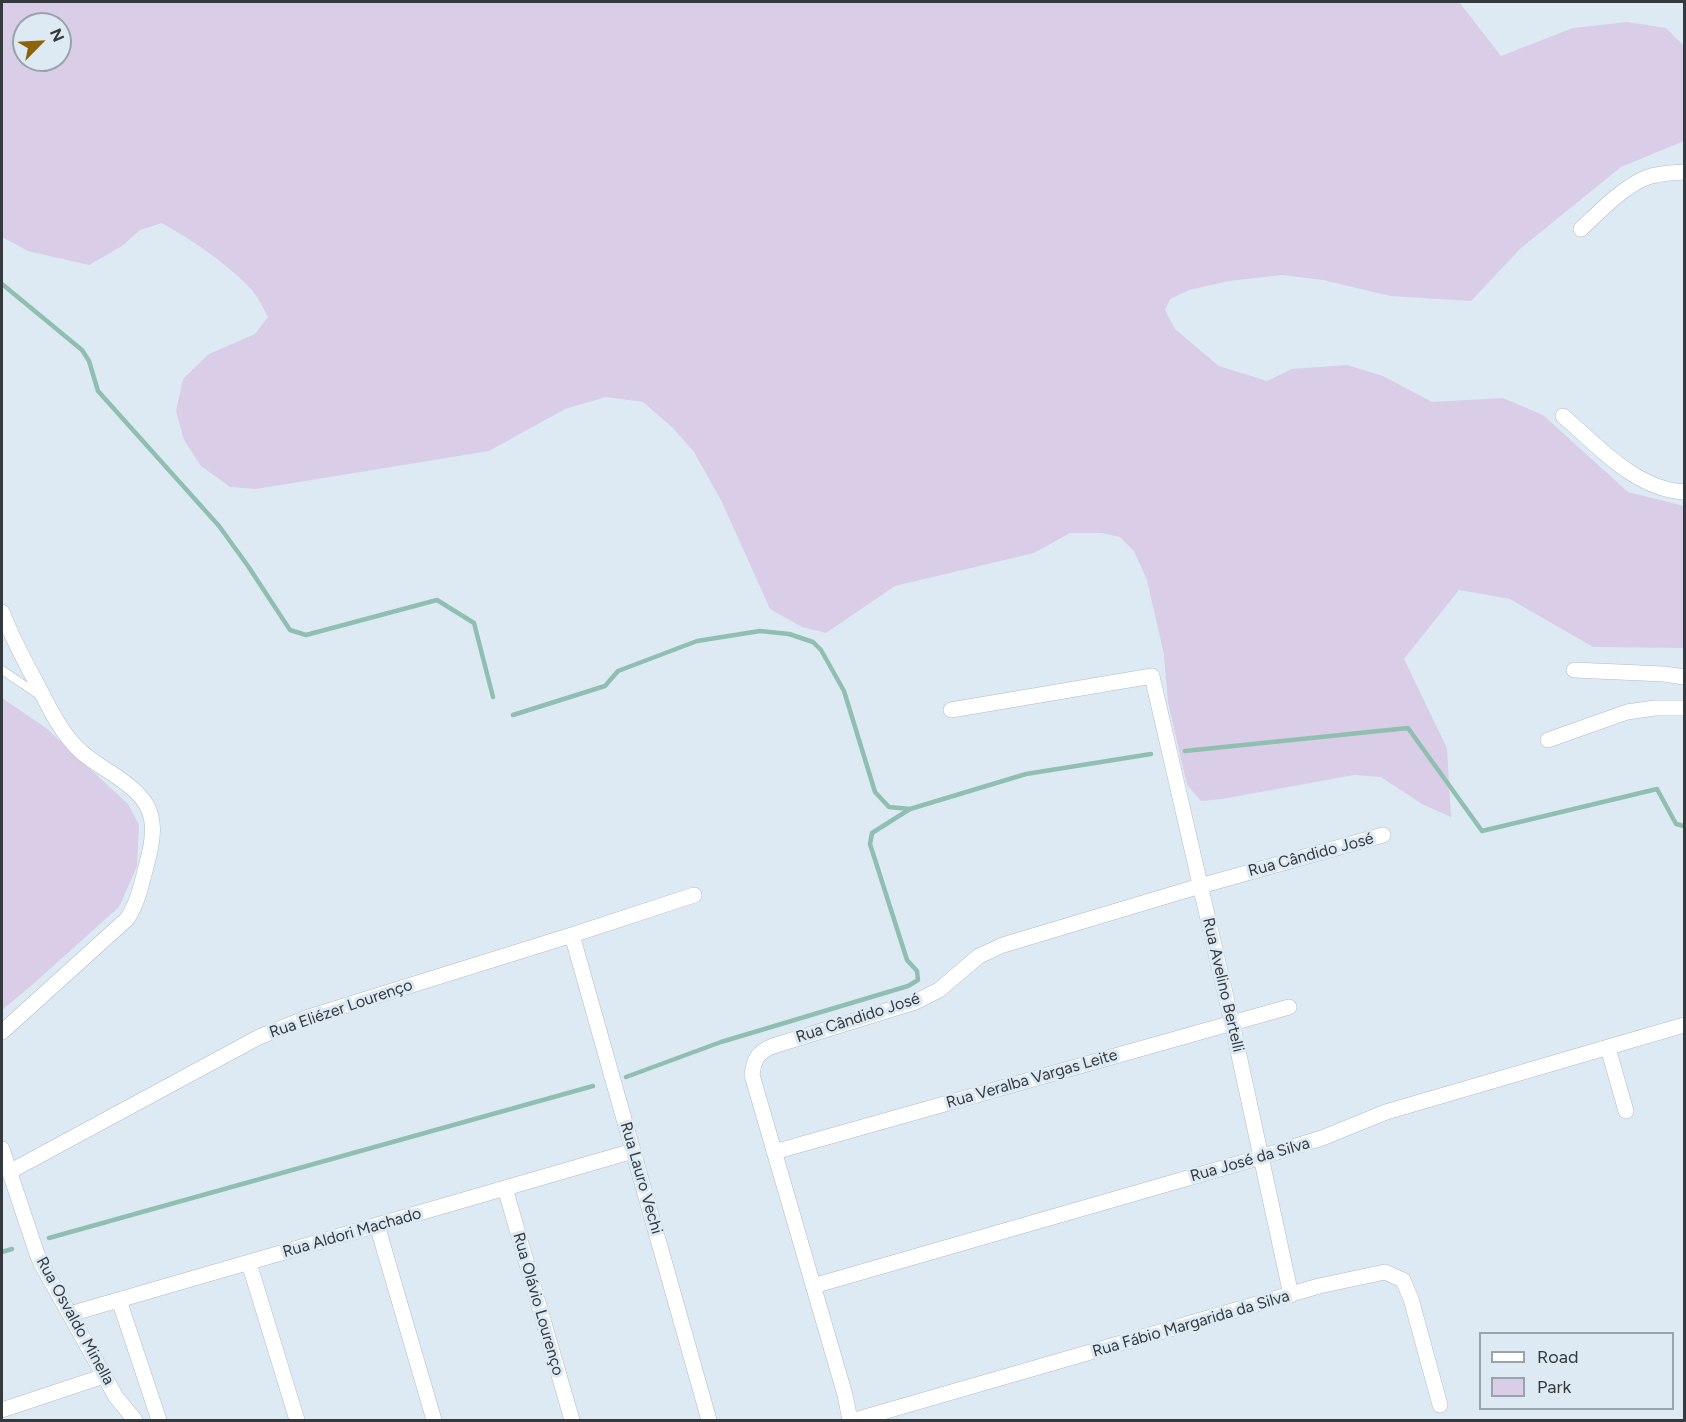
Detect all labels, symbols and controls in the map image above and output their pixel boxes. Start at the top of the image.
north arrow [12,12,72,72]
text: N [46,26,68,45]
street label: Rua Cândido José [1246,829,1376,881]
street label: Rua Avelino Bertelli [1198,916,1248,1054]
street label: Rua Eliézer Lourenço [267,976,415,1042]
street label: Rua Cândido José [794,989,922,1047]
street label: Rua Veralba Vargas Leite [944,1045,1120,1113]
street label: Rua Lauro Vechi [616,1120,666,1236]
street label: Rua José da Silva [1188,1134,1312,1186]
street label: Rua Aldori Machado [281,1204,423,1262]
street label: Rua Olávio Lourenço [508,1230,568,1378]
street label: Rua Osvaldo Minella [32,1254,118,1388]
street label: Rua Fábio Margarida da Silva [1090,1287,1292,1361]
legend [1479,1332,1674,1410]
text: Road [1537,1346,1578,1368]
text: Park [1537,1376,1571,1398]

